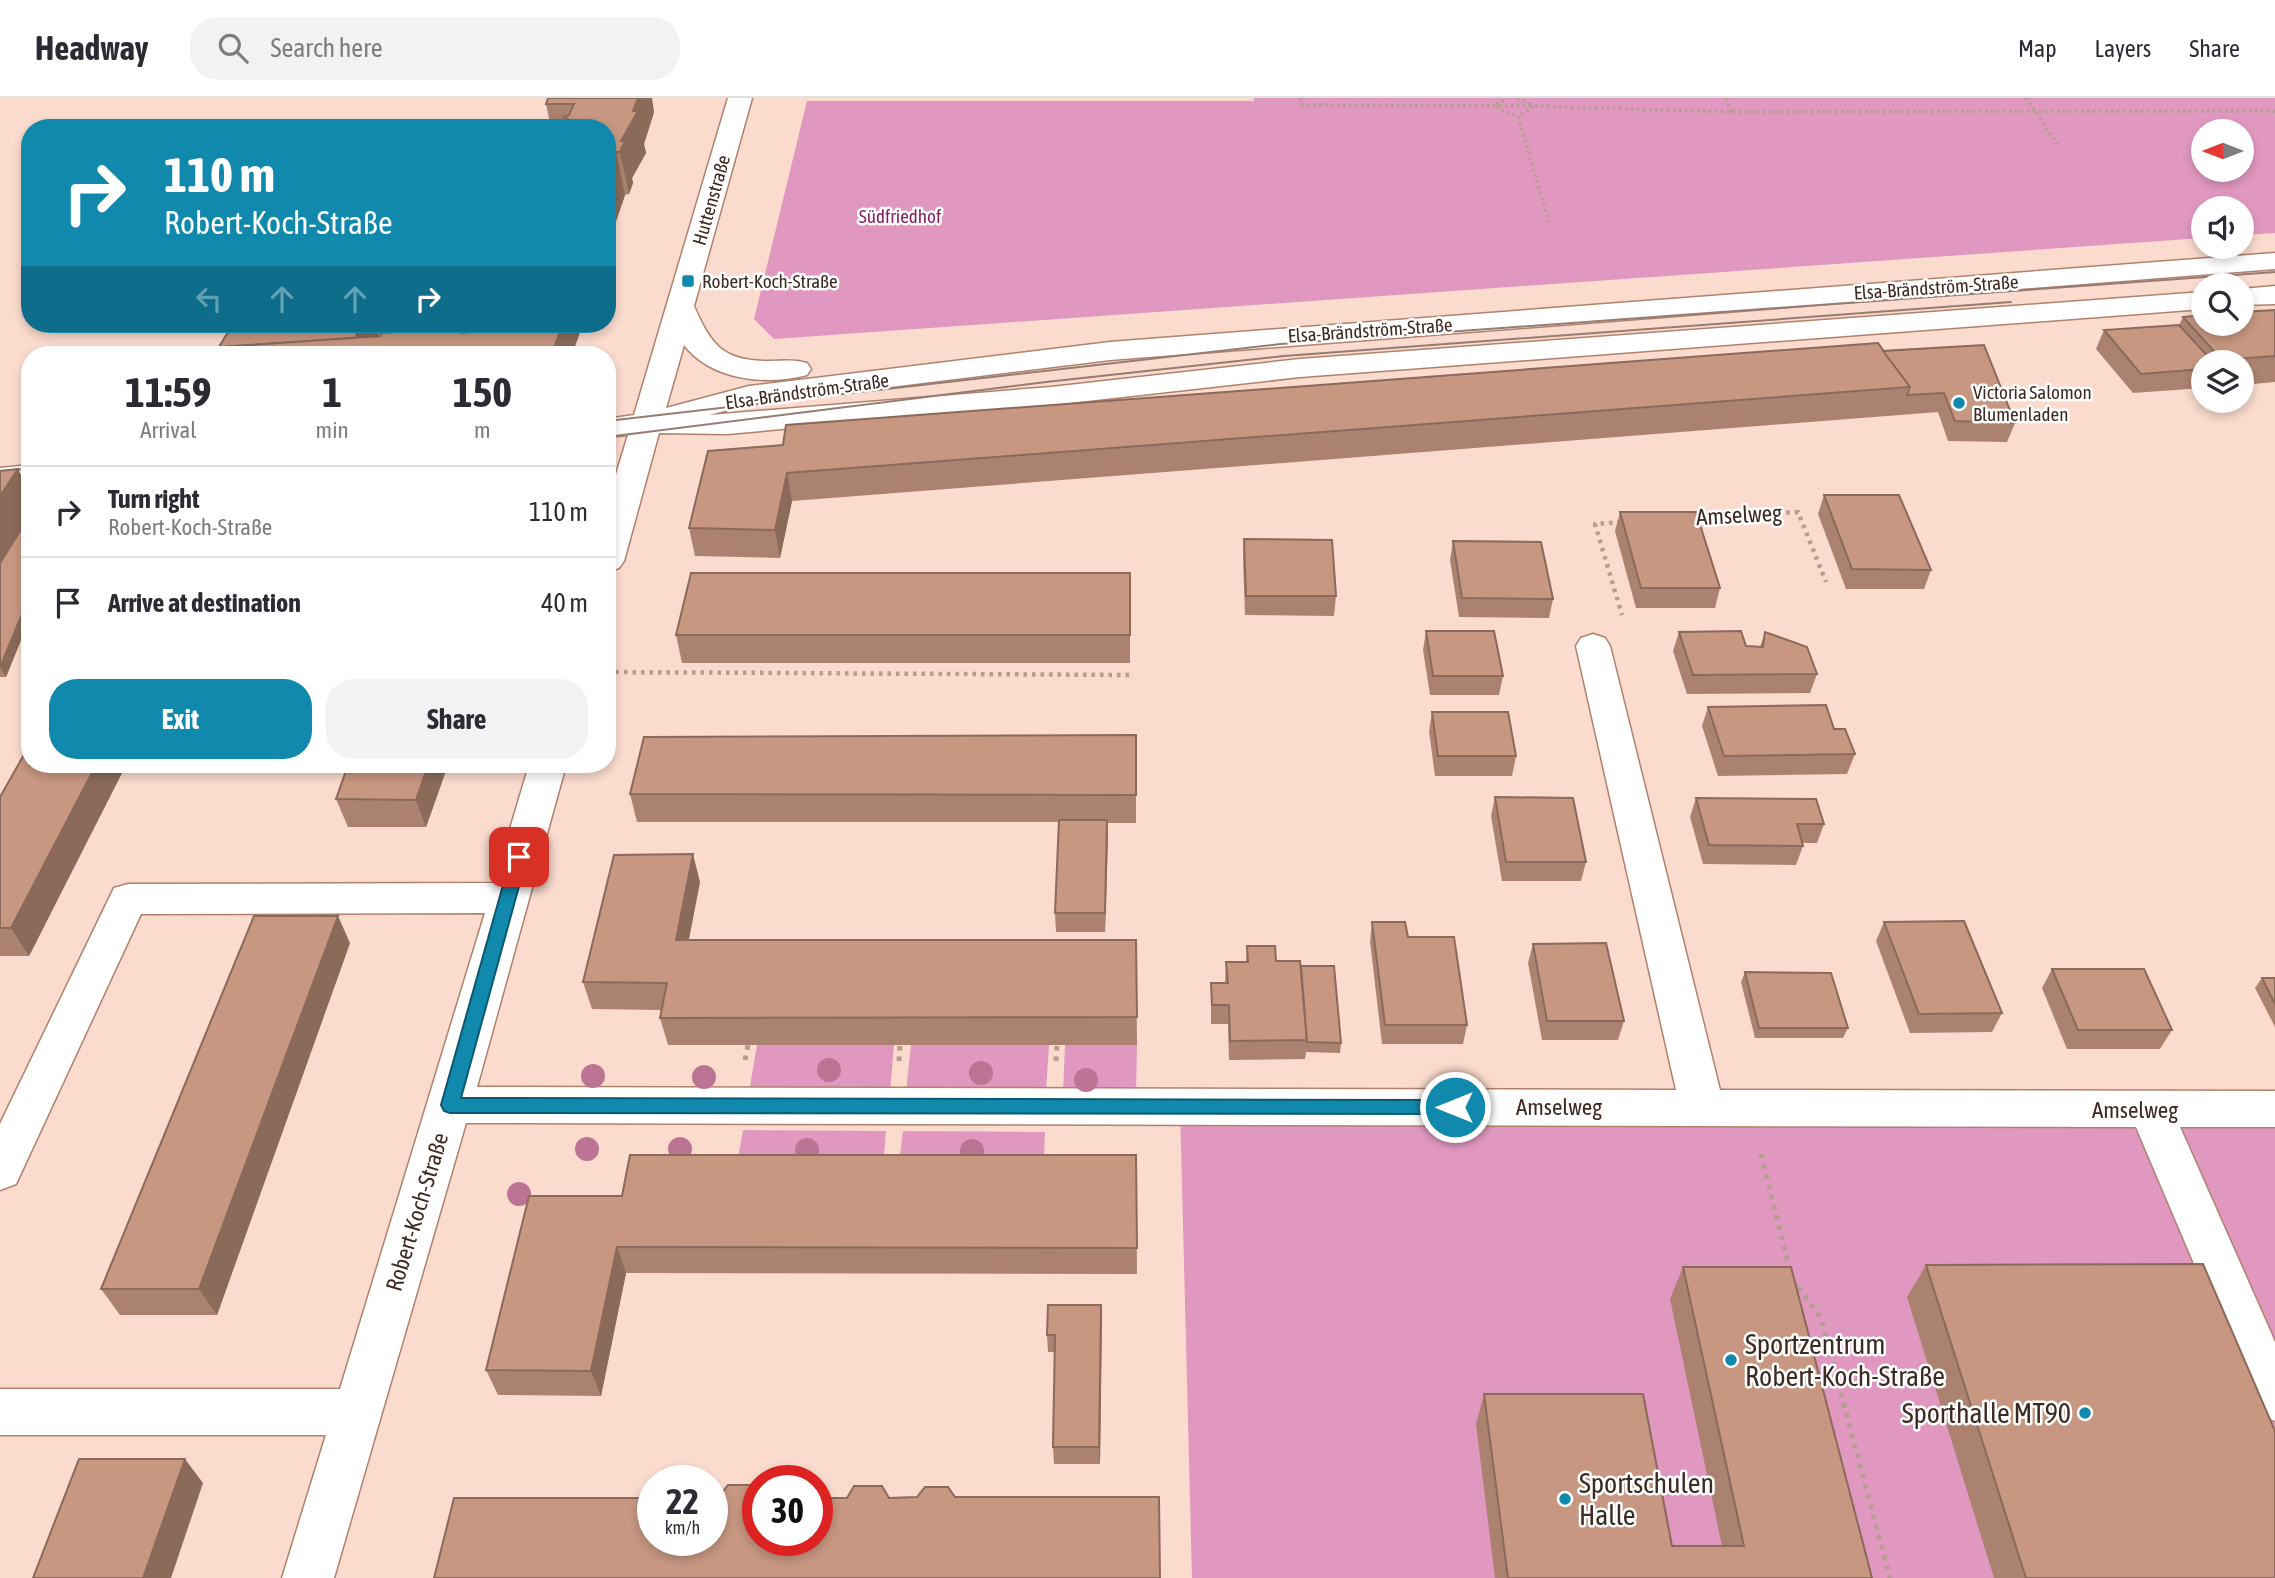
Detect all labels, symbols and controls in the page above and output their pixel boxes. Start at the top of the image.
search box [190,17,680,80]
text: Headway [35,29,148,67]
icon: search [214,29,252,67]
text: Search here [270,33,383,63]
text: Map [2018,35,2057,62]
text: Layers [2095,35,2151,62]
text: Share [2189,35,2240,62]
north arrow [2191,119,2254,182]
map controls [2191,119,2254,413]
text: 110 m [164,146,275,202]
icon: right [49,147,140,238]
street label: Huttenstraße [688,152,734,248]
button: sound [2191,196,2254,259]
text: Robert-Koch-Straße [164,204,392,241]
park label: Südfriedhof [859,205,941,227]
place label: Robert-Koch-Straße [702,270,838,292]
street label: Elsa-Brändström-Straße [1853,270,2019,304]
marker: Robert-Koch-Straße [680,273,696,289]
button: search [2191,273,2254,336]
icon: left [190,280,228,318]
icon: ahead [263,280,301,318]
icon: ahead [336,280,374,318]
icon: right [409,280,447,318]
street label: Elsa-Brändström-Straße [1287,313,1453,347]
button: layers [2191,350,2254,413]
text: 11:59 [125,368,212,416]
text: 1 [322,368,342,416]
text: 150 [453,368,512,416]
street label: Elsa-Brändström-Straße [724,369,890,413]
place label: Victoria Salomon Blumenladen [1973,381,2092,425]
marker: Victoria Salomon Blumenladen [1951,395,1967,411]
text: Arrival [140,417,196,443]
text: min [316,417,349,443]
text: m [474,417,491,443]
text: Turn right [108,484,199,514]
icon: right [49,493,87,531]
text: 110 m [529,497,588,527]
street label: Amselweg [1695,500,1783,530]
text: Robert-Koch-Straße [108,514,272,540]
icon: arrive [49,584,87,622]
text: Arrive at destination [108,588,301,618]
text: 40 m [541,588,588,618]
button: Exit [49,679,312,759]
button: Share [326,679,588,759]
pin [489,827,549,887]
icon: arrive [500,838,538,876]
position arrow [1418,1070,1492,1144]
street label: Amselweg [1516,1094,1602,1120]
street label: Amselweg [2092,1097,2178,1123]
street label: Robert-Koch-Straße [381,1130,453,1294]
place label: Sportzentrum Robert-Koch-Straße [1745,1328,1945,1392]
marker: Sportzentrum Robert-Koch-Straße [1723,1352,1739,1368]
place label: Sporthalle MT90 [1902,1397,2071,1429]
marker: Sporthalle MT90 [2077,1405,2093,1421]
speed limit sign: 30 [742,1465,833,1556]
place label: Sportschulen Halle [1579,1467,1714,1531]
text: 22 [666,1481,699,1521]
marker: Sportschulen Halle [1557,1491,1573,1507]
text: km/h [665,1517,700,1538]

